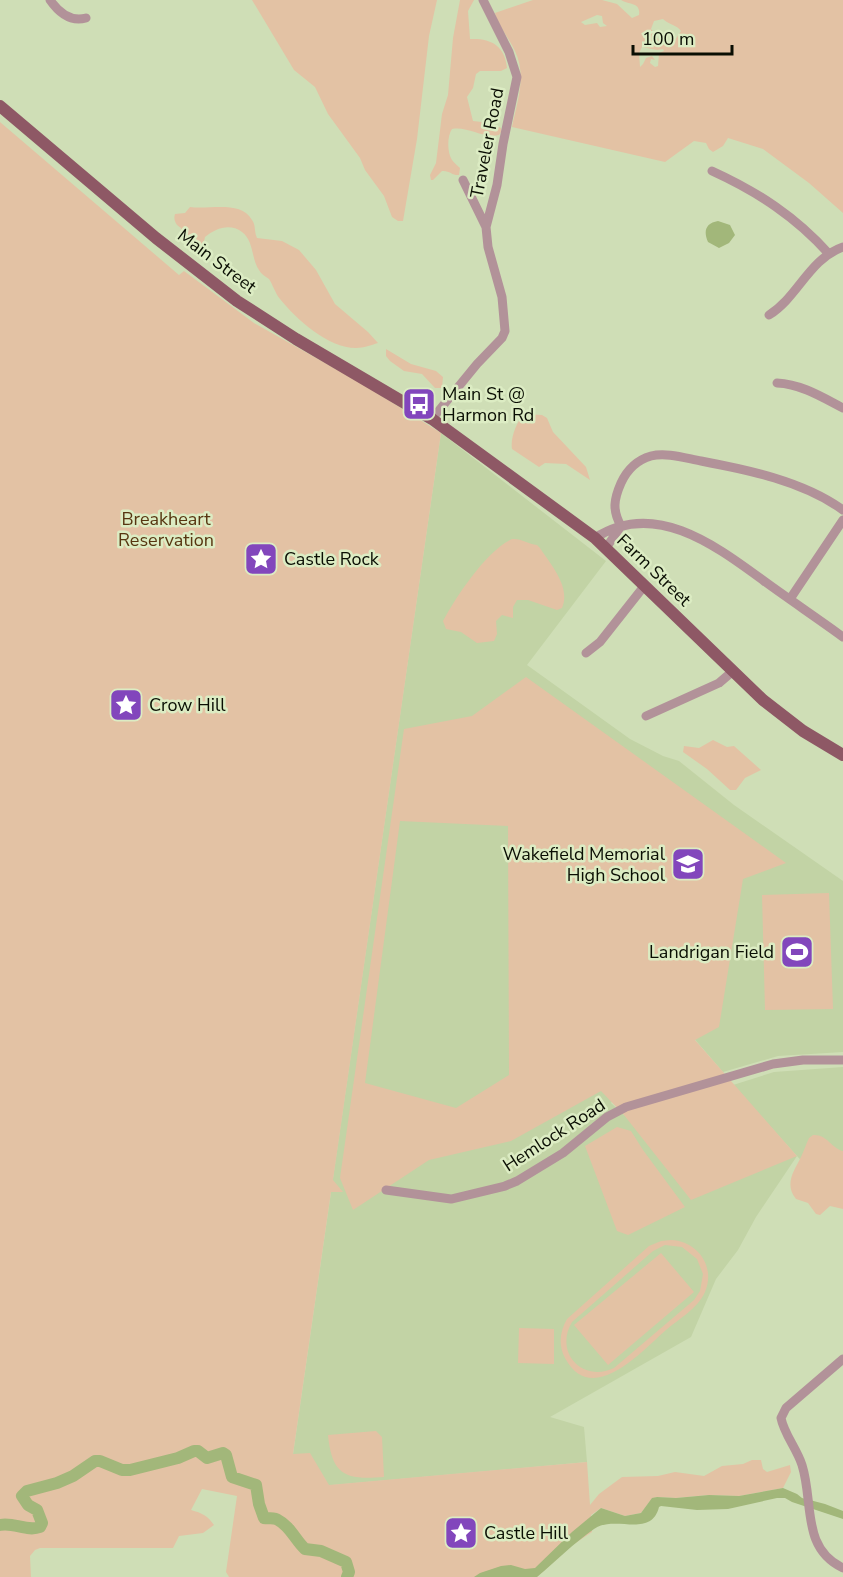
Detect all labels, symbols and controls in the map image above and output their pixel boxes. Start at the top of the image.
scale bar [633,18,732,56]
text: 100 m [642,27,694,51]
street label: Traveler Road [465,86,509,200]
street label: Main Street [173,223,262,299]
place label: Main St @ Harmon Rd [442,382,534,427]
bus stop icon: Main St @ Harmon Rd [401,386,437,422]
park label: Breakheart Reservation [118,507,214,552]
street label: Farm Street [612,528,697,612]
place icon: Castle Rock [243,541,279,577]
place label: Castle Rock [284,547,380,571]
place icon: Crow Hill [108,687,144,723]
place label: Crow Hill [149,693,226,717]
place label: Wakefield Memorial High School [502,842,666,887]
school or university icon: Wakefield Memorial High School [670,846,706,882]
sports icon: Landrigan Field [779,934,815,970]
place label: Landrigan Field [649,940,774,964]
street label: Hemlock Road [498,1093,610,1177]
place icon: Castle Hill [443,1515,479,1551]
place label: Castle Hill [484,1521,569,1545]

